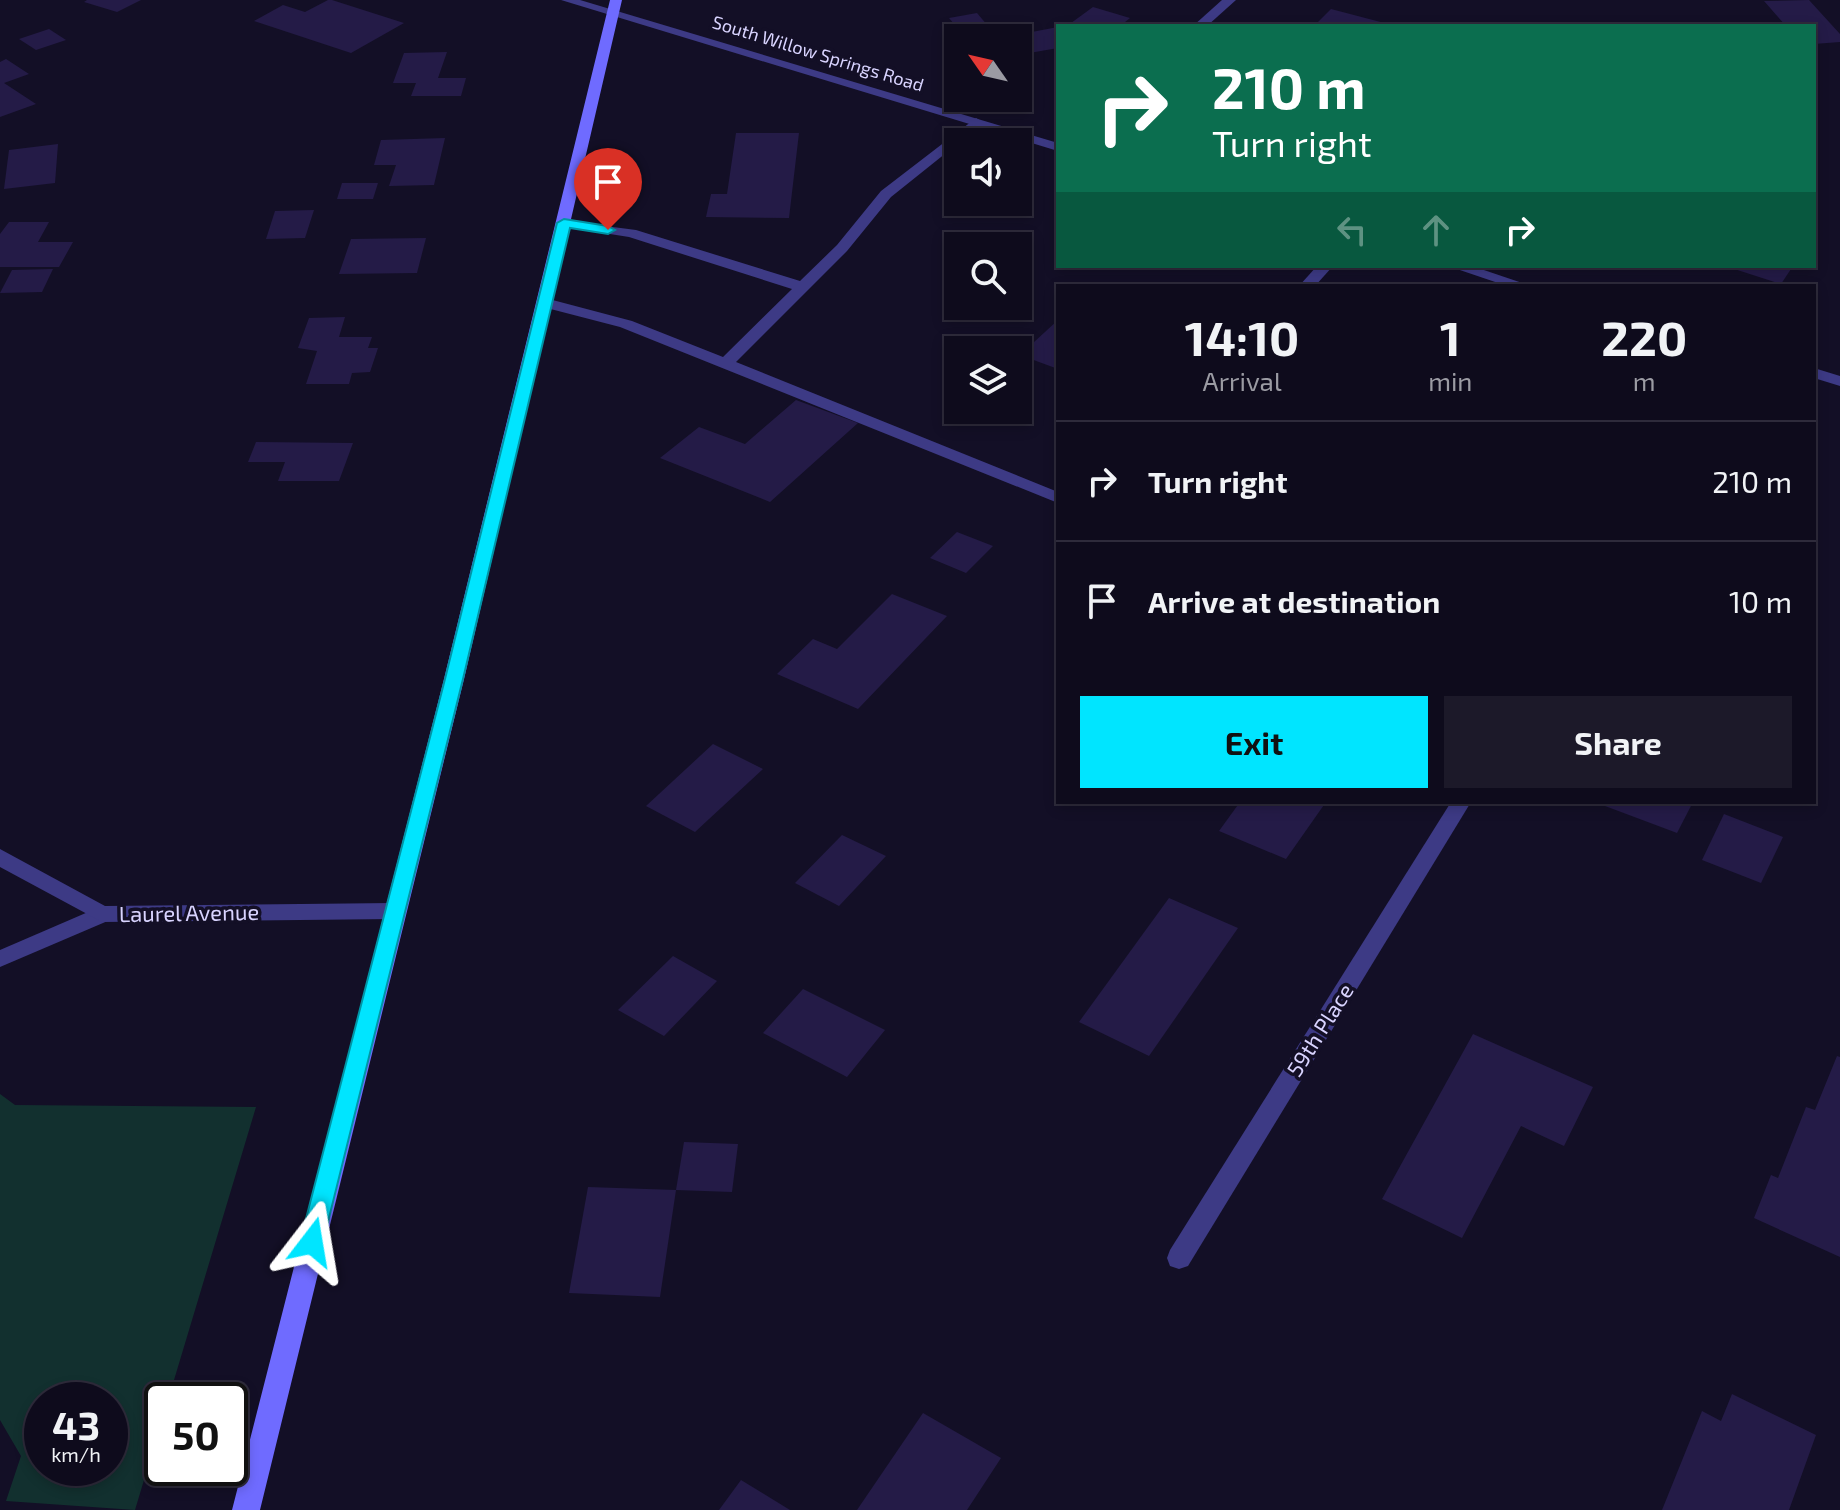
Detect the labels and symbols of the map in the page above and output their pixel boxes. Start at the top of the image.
street label: South Willow Springs Road [710,10,927,96]
north arrow [944,24,1032,112]
pin [574,148,642,230]
street label: Laurel Avenue [119,898,259,926]
street label: 59th Place [1280,978,1358,1081]
position arrow [270,1200,354,1284]
speed limit sign: 50 [144,1382,248,1486]

